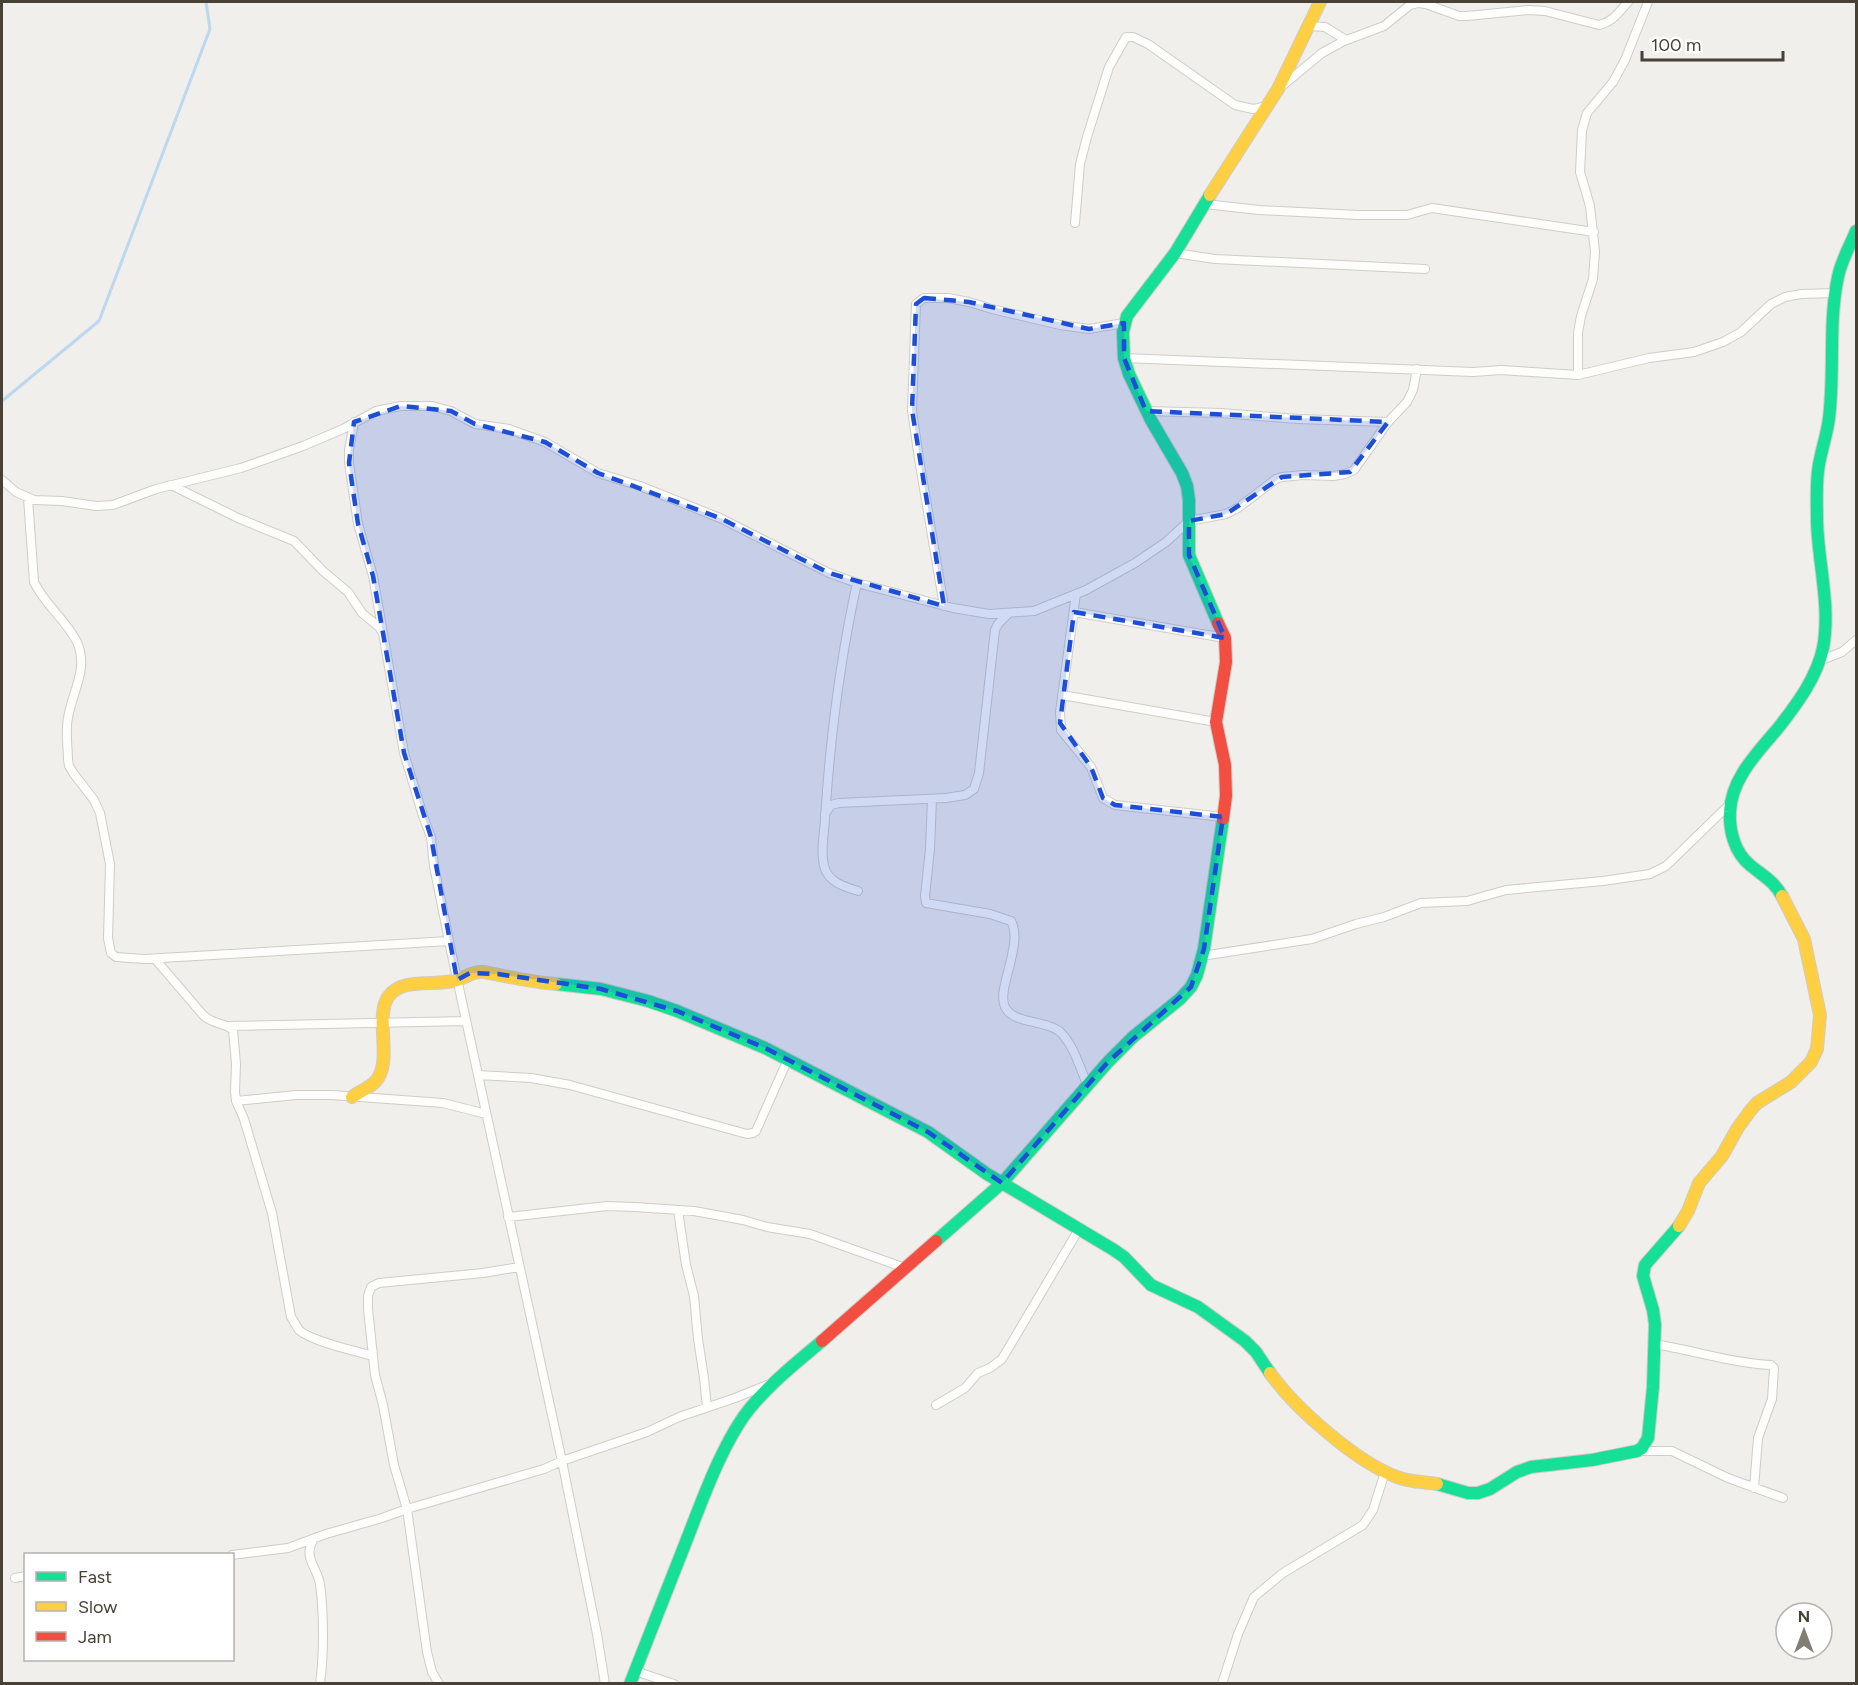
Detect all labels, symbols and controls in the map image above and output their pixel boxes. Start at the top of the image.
scale bar [1642,24,1783,62]
text: 100 m [1651,34,1701,56]
legend [24,1553,234,1661]
text: Fast [78,1566,112,1588]
text: Slow [78,1596,117,1618]
north arrow [1774,1601,1834,1661]
text: N [1798,1607,1810,1626]
text: Jam [78,1626,112,1648]

